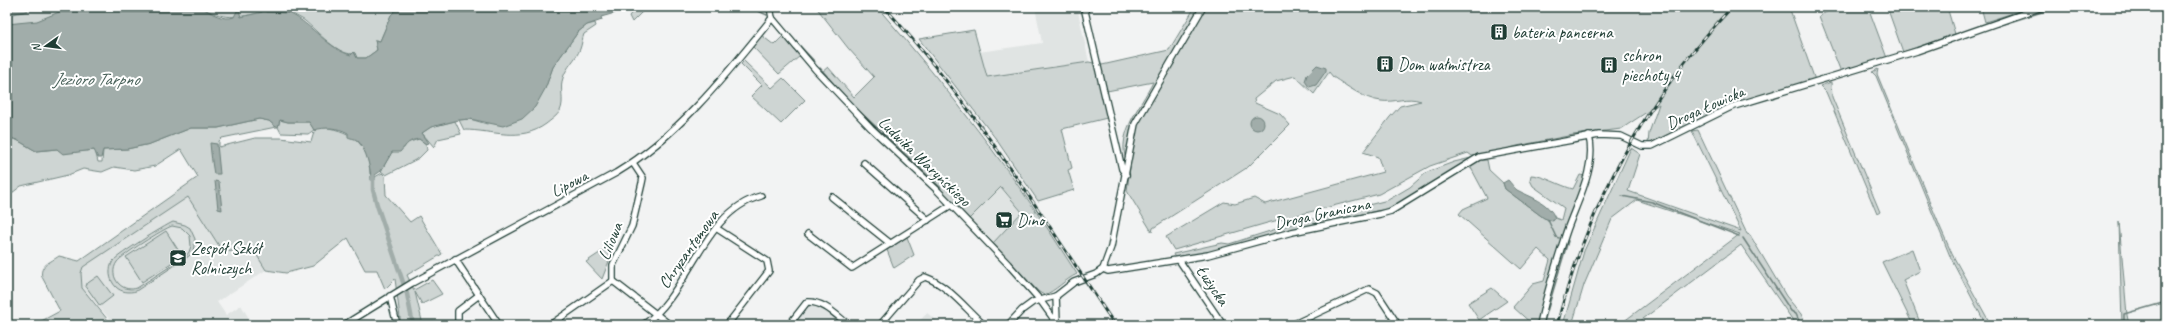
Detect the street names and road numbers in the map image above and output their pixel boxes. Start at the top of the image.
street label: Droga Łowicka [1663,80,1749,134]
street label: Ludwika Waryńskiego [874,112,976,212]
street label: Lipowa [547,164,593,202]
street label: Droga Graniczna [1272,193,1373,234]
street label: Chryzantemowa [654,205,724,293]
street label: Liliowa [593,218,628,263]
street label: Łużycka [1191,261,1235,311]

